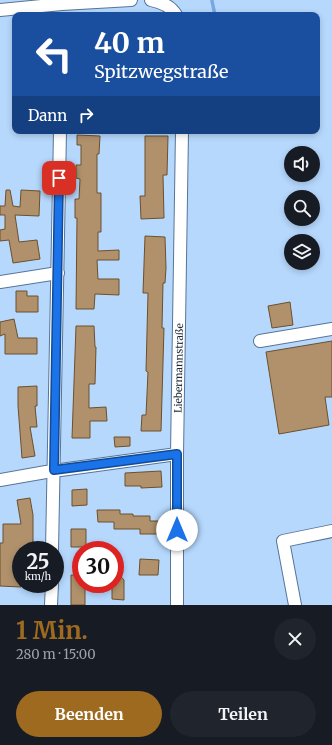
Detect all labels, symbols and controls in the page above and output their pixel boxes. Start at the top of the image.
text: 40 m [94,25,165,61]
icon: left [28,28,80,80]
text: Spitzwegstraße [94,60,228,83]
icon: right [75,104,97,126]
text: Dann [28,106,67,125]
map controls [284,146,320,270]
button: sound [284,146,320,182]
pin [42,161,76,195]
icon: arrive [48,167,70,189]
button: search [284,190,320,226]
button: layers [284,234,320,270]
street label: Liebermannstraße [171,323,186,413]
position arrow [156,509,198,551]
speed limit sign: 30 [72,541,124,593]
text: 25 [27,549,49,574]
text: km/h [25,570,51,583]
text: 1 Min. [16,615,88,646]
button: close [274,618,316,660]
text: 280 m · 15:00 [16,646,96,663]
button: Beenden [16,691,162,737]
button: Teilen [170,691,316,737]

